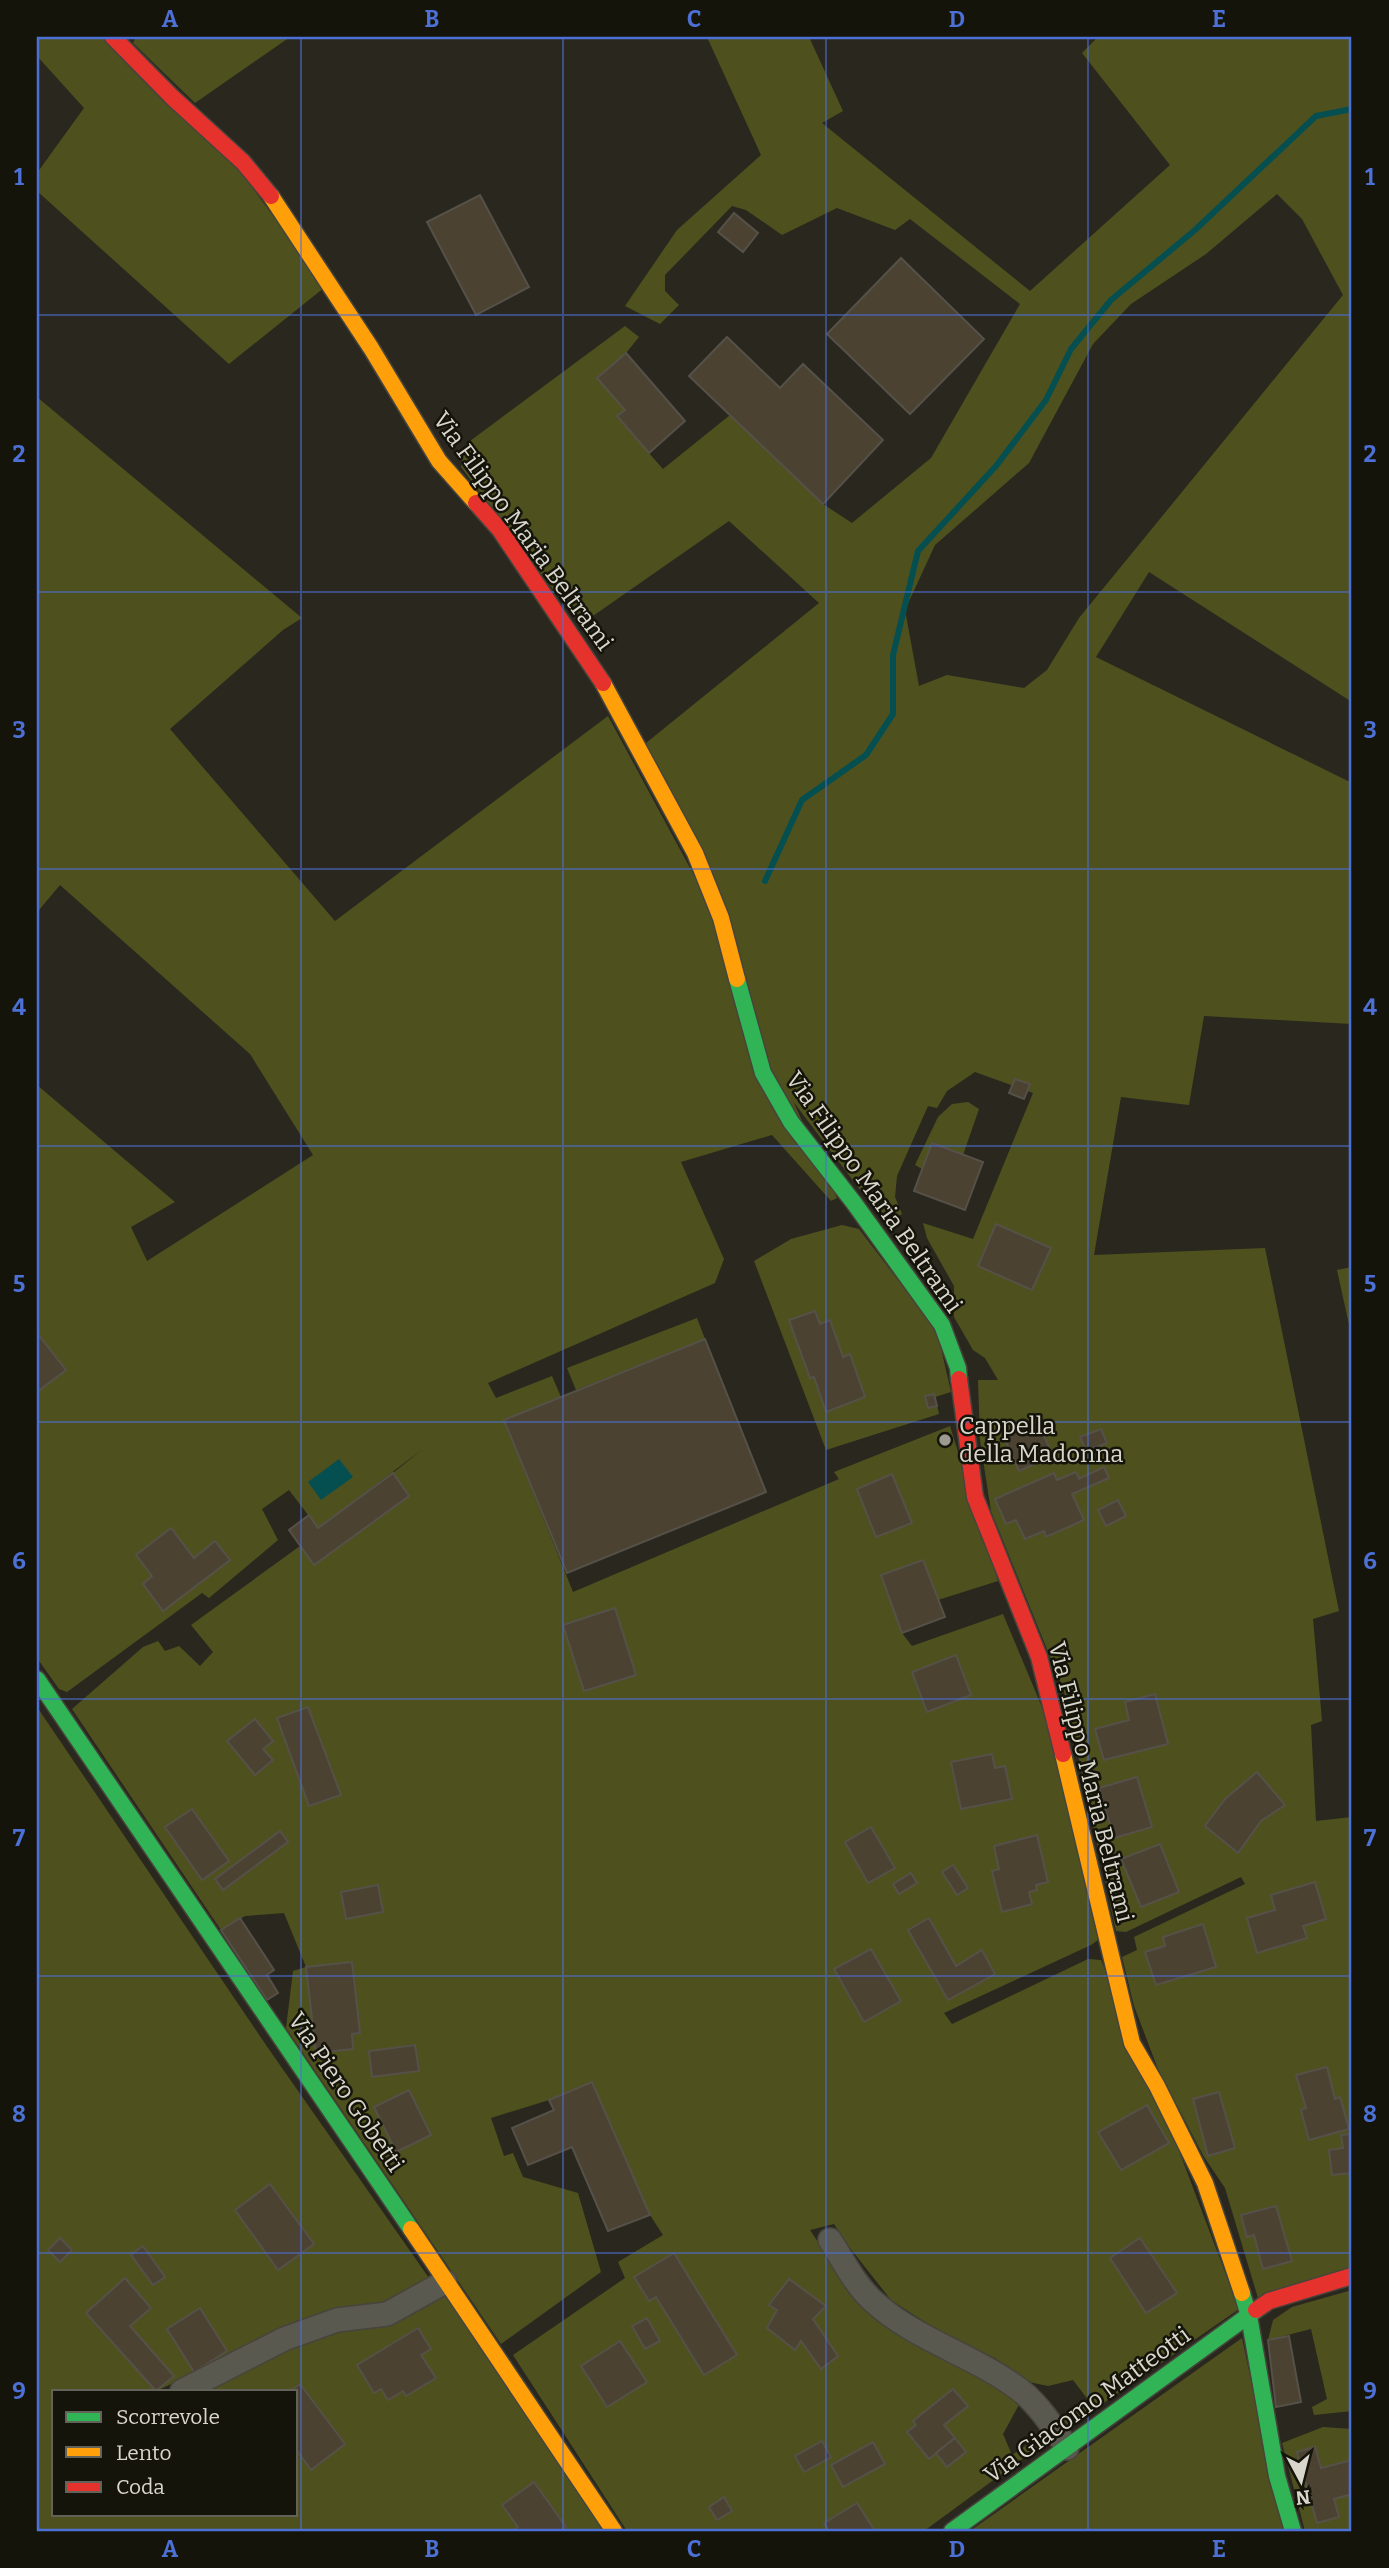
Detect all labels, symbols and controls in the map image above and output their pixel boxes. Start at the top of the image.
text: A [162,5,179,33]
text: B [425,5,439,33]
text: C [687,5,701,33]
text: D [949,5,965,33]
text: E [1212,5,1226,33]
text: 1 [14,163,24,191]
text: 1 [1365,163,1375,191]
street label: Via Filippo Maria Beltrami [427,406,619,656]
text: 2 [13,440,26,468]
text: 2 [1364,440,1377,468]
text: 3 [12,716,26,744]
text: 3 [1363,716,1377,744]
text: 4 [12,993,26,1021]
text: 4 [1363,993,1377,1021]
street label: Via Filippo Maria Beltrami [780,1066,968,1318]
text: 5 [13,1270,25,1298]
text: 5 [1364,1270,1376,1298]
place label: Cappella della Madonna [959,1412,1123,1468]
marker: Cappella della Madonna [937,1432,953,1448]
text: 6 [12,1547,26,1575]
text: 6 [1363,1547,1377,1575]
street label: Via Filippo Maria Beltrami [1043,1639,1139,1925]
text: 7 [13,1824,26,1852]
text: 7 [1364,1824,1377,1852]
street label: Via Piero Gobetti [282,2007,410,2177]
text: 8 [12,2100,26,2128]
text: 8 [1363,2100,1377,2128]
street label: Via Giacomo Matteotti [979,2321,1195,2489]
text: 9 [12,2377,26,2405]
text: 9 [1363,2377,1377,2405]
legend [52,2390,298,2516]
text: Scorrevole [116,2404,220,2430]
text: Lento [116,2440,172,2466]
north arrow [1266,2446,1336,2516]
text: Coda [116,2474,165,2500]
text: N [1294,2485,1312,2510]
text: A [162,2535,179,2563]
text: B [425,2535,439,2563]
text: C [687,2535,701,2563]
text: D [949,2535,965,2563]
text: E [1212,2535,1226,2563]

